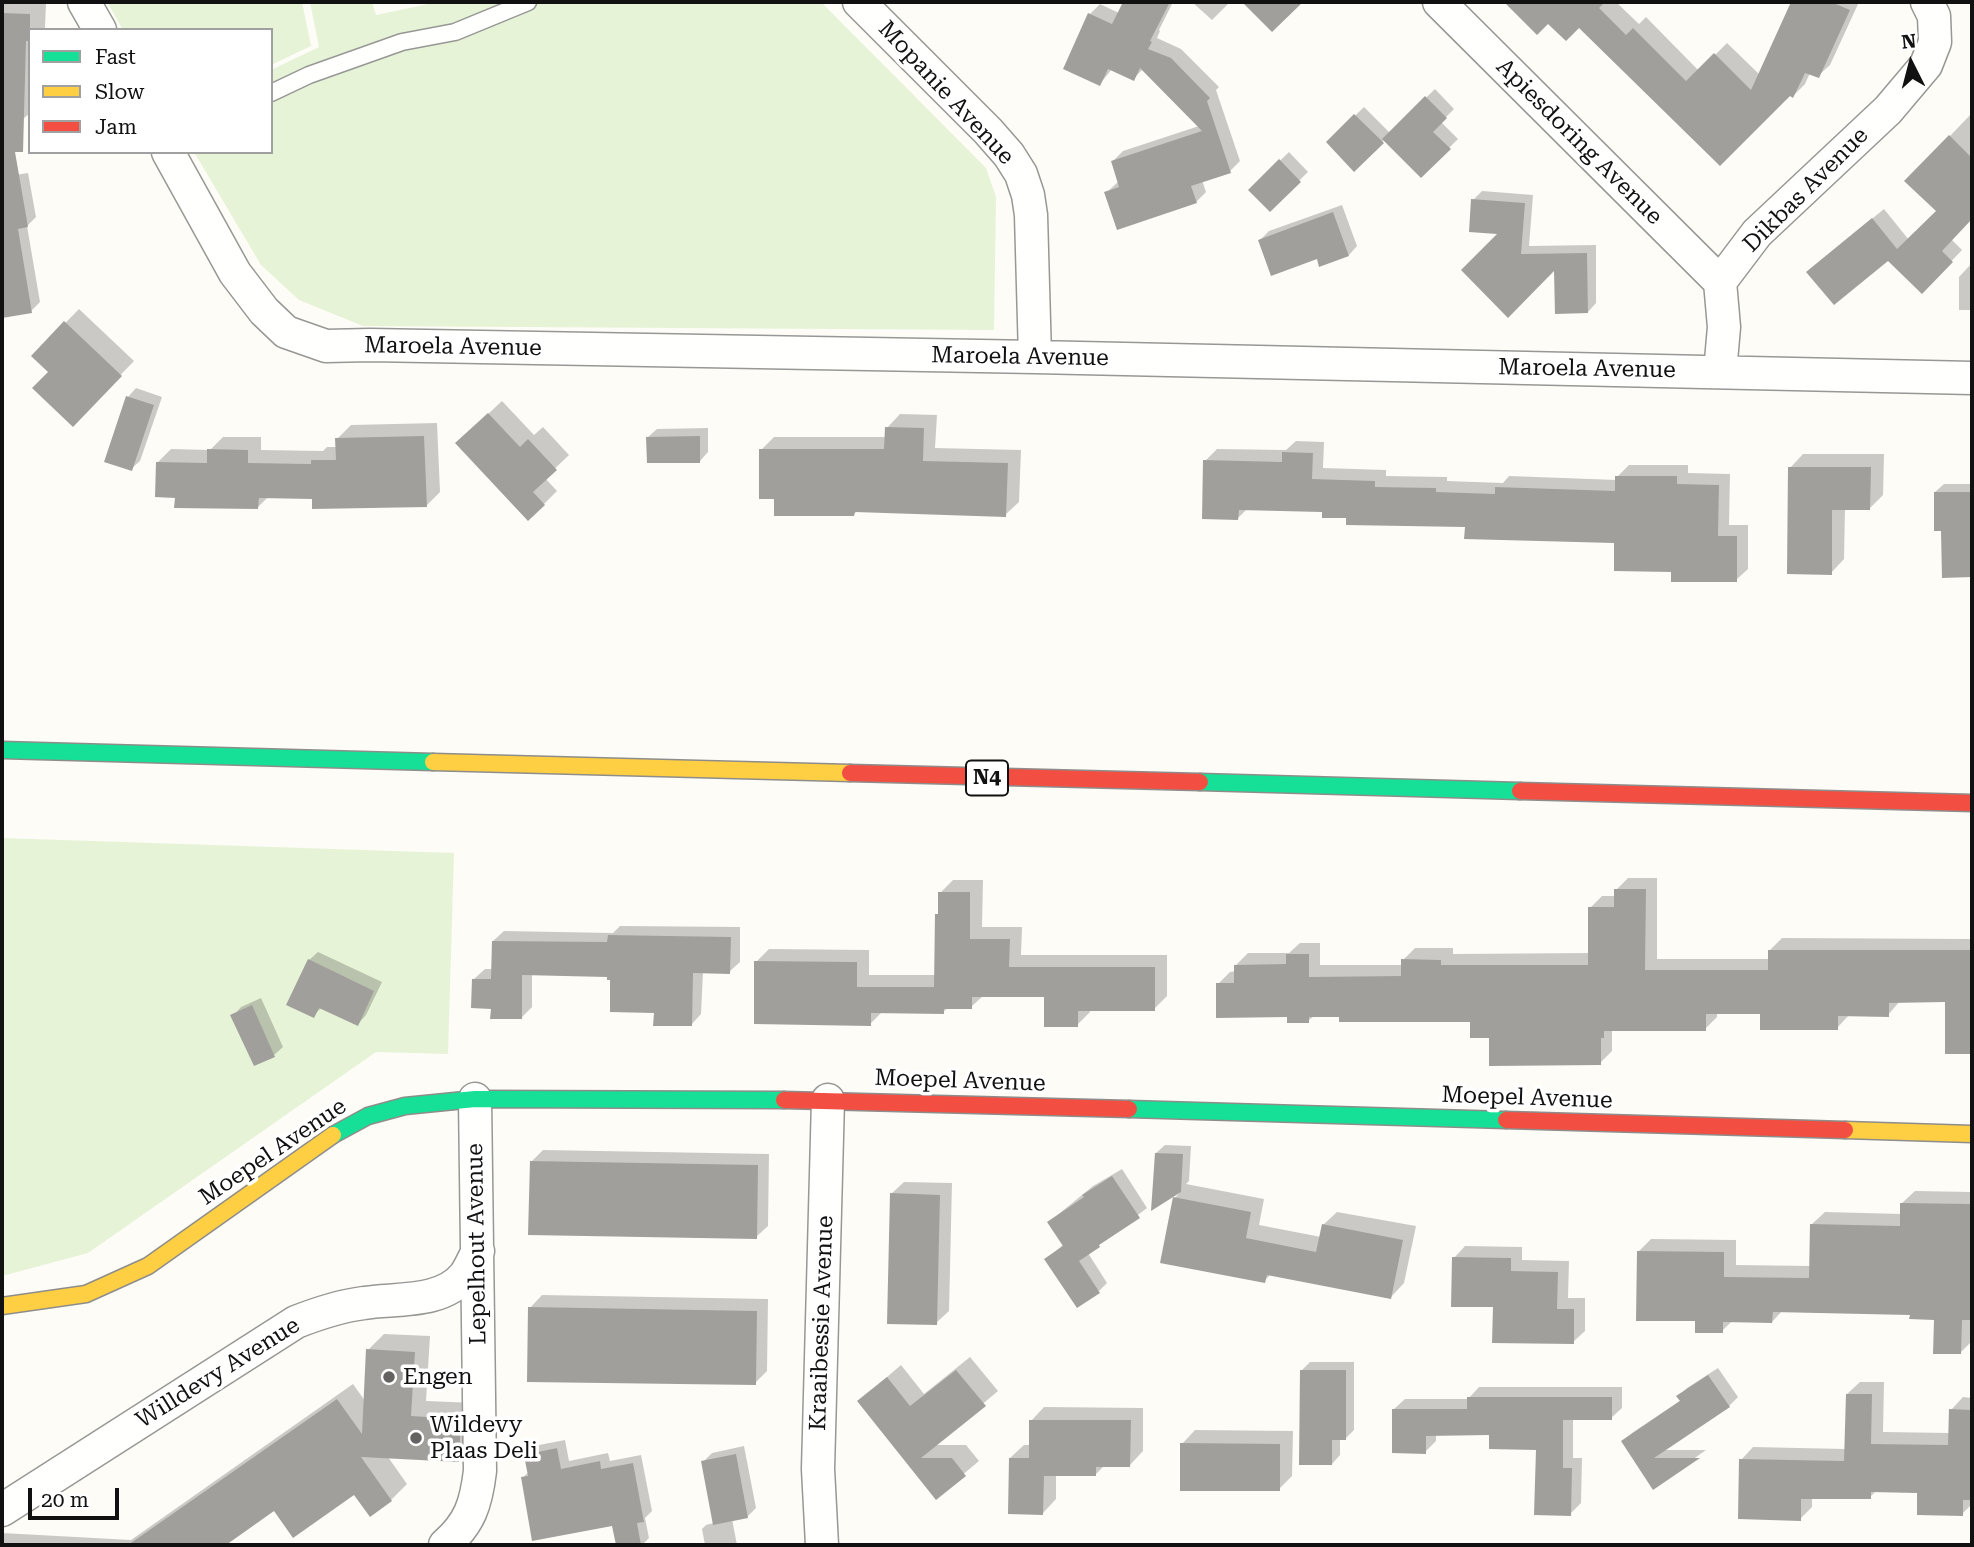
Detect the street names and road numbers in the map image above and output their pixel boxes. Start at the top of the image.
street label: Mopanie Avenue [872,16,1020,170]
street label: Apiesdoring Avenue [1490,53,1668,231]
street label: Dikbas Avenue [1738,122,1874,258]
street label: Maroela Avenue [364,332,542,362]
street label: Maroela Avenue [931,342,1109,372]
street label: Maroela Avenue [1498,354,1676,384]
road number: N4 [966,760,1008,796]
street label: Moepel Avenue [874,1064,1046,1098]
street label: Moepel Avenue [1441,1081,1613,1115]
street label: Moepel Avenue [194,1093,352,1211]
street label: Lepelhout Avenue [461,1143,493,1345]
street label: Kraaibessie Avenue [804,1215,840,1431]
street label: Willdevy Avenue [131,1312,305,1434]

